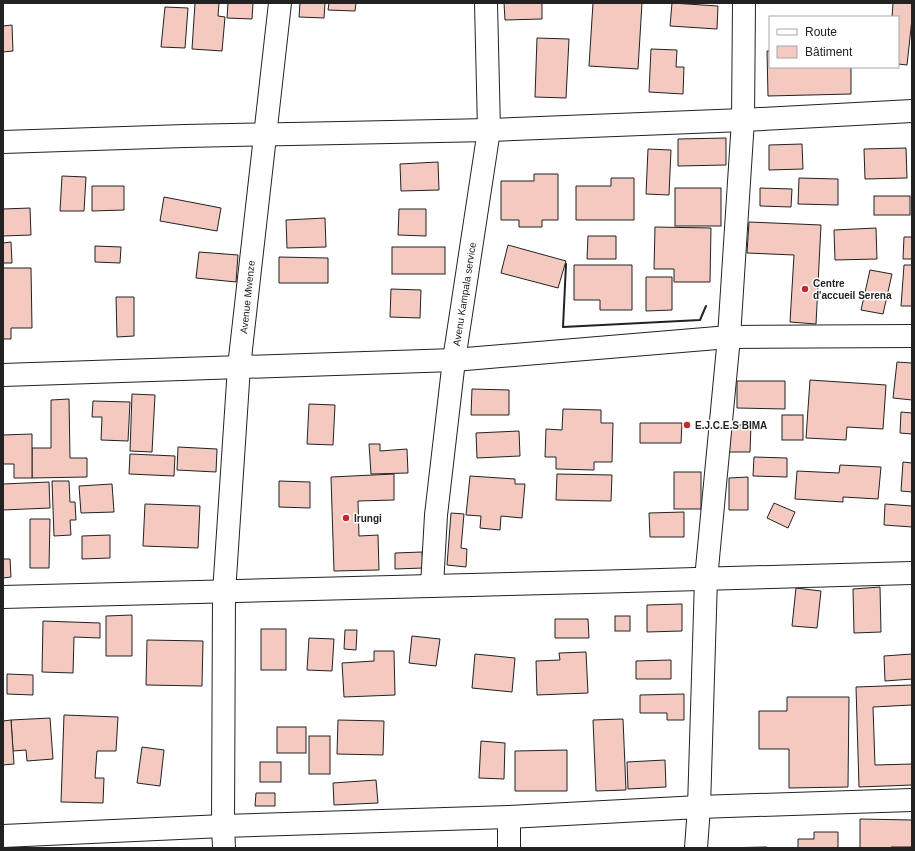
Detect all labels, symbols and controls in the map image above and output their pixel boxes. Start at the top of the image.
legend [769,16,899,68]
text: Route [805,25,837,39]
text: Bâtiment [805,45,853,59]
street label: Avenu Kampala service [451,241,478,347]
street label: Avenue Mwenze [238,259,257,334]
place label: Centre d'accueil Serena [813,278,892,301]
marker: Centre d'accueil Serena [800,284,810,294]
marker: E.J.C.E.S BIMA [682,420,692,430]
place label: E.J.C.E.S BIMA [695,420,767,431]
marker: Irungi [341,513,351,523]
place label: Irungi [354,513,382,524]

